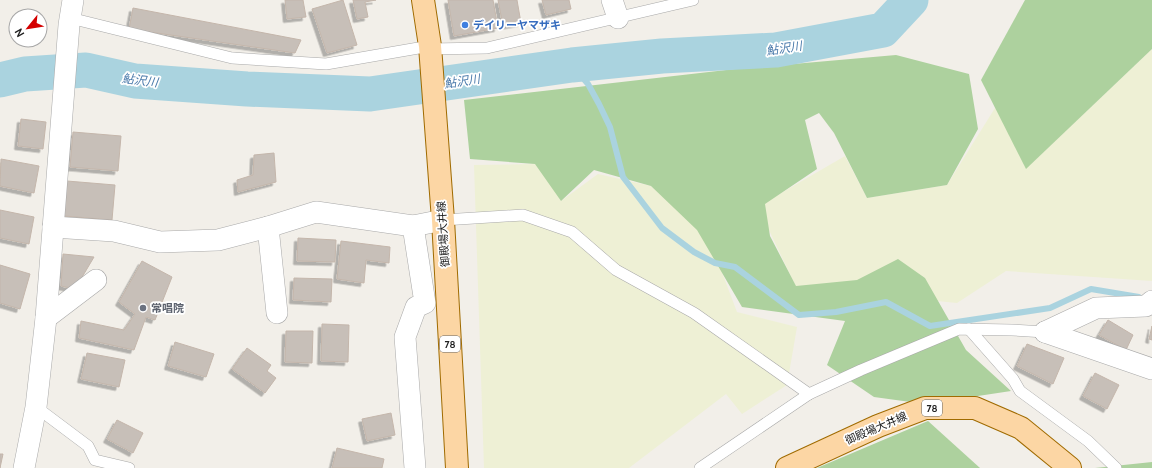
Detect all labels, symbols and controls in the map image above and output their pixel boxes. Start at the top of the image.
north arrow [8,8,48,48]
place label: デイリーヤマザキ [473,18,561,32]
marker: デイリーヤマザキ [460,20,470,30]
text: N [11,26,27,40]
water label: 鮎沢川 [765,38,805,58]
water label: 鮎沢川 [121,70,161,90]
water label: 鮎沢川 [443,71,483,91]
street label: 御殿場大井線 [434,201,452,268]
place label: 常唱院 [151,301,184,315]
marker: 常唱院 [138,303,148,313]
road number: 78 [440,336,460,352]
road number: 78 [922,400,942,416]
street label: 御殿場大井線 [842,409,909,448]

